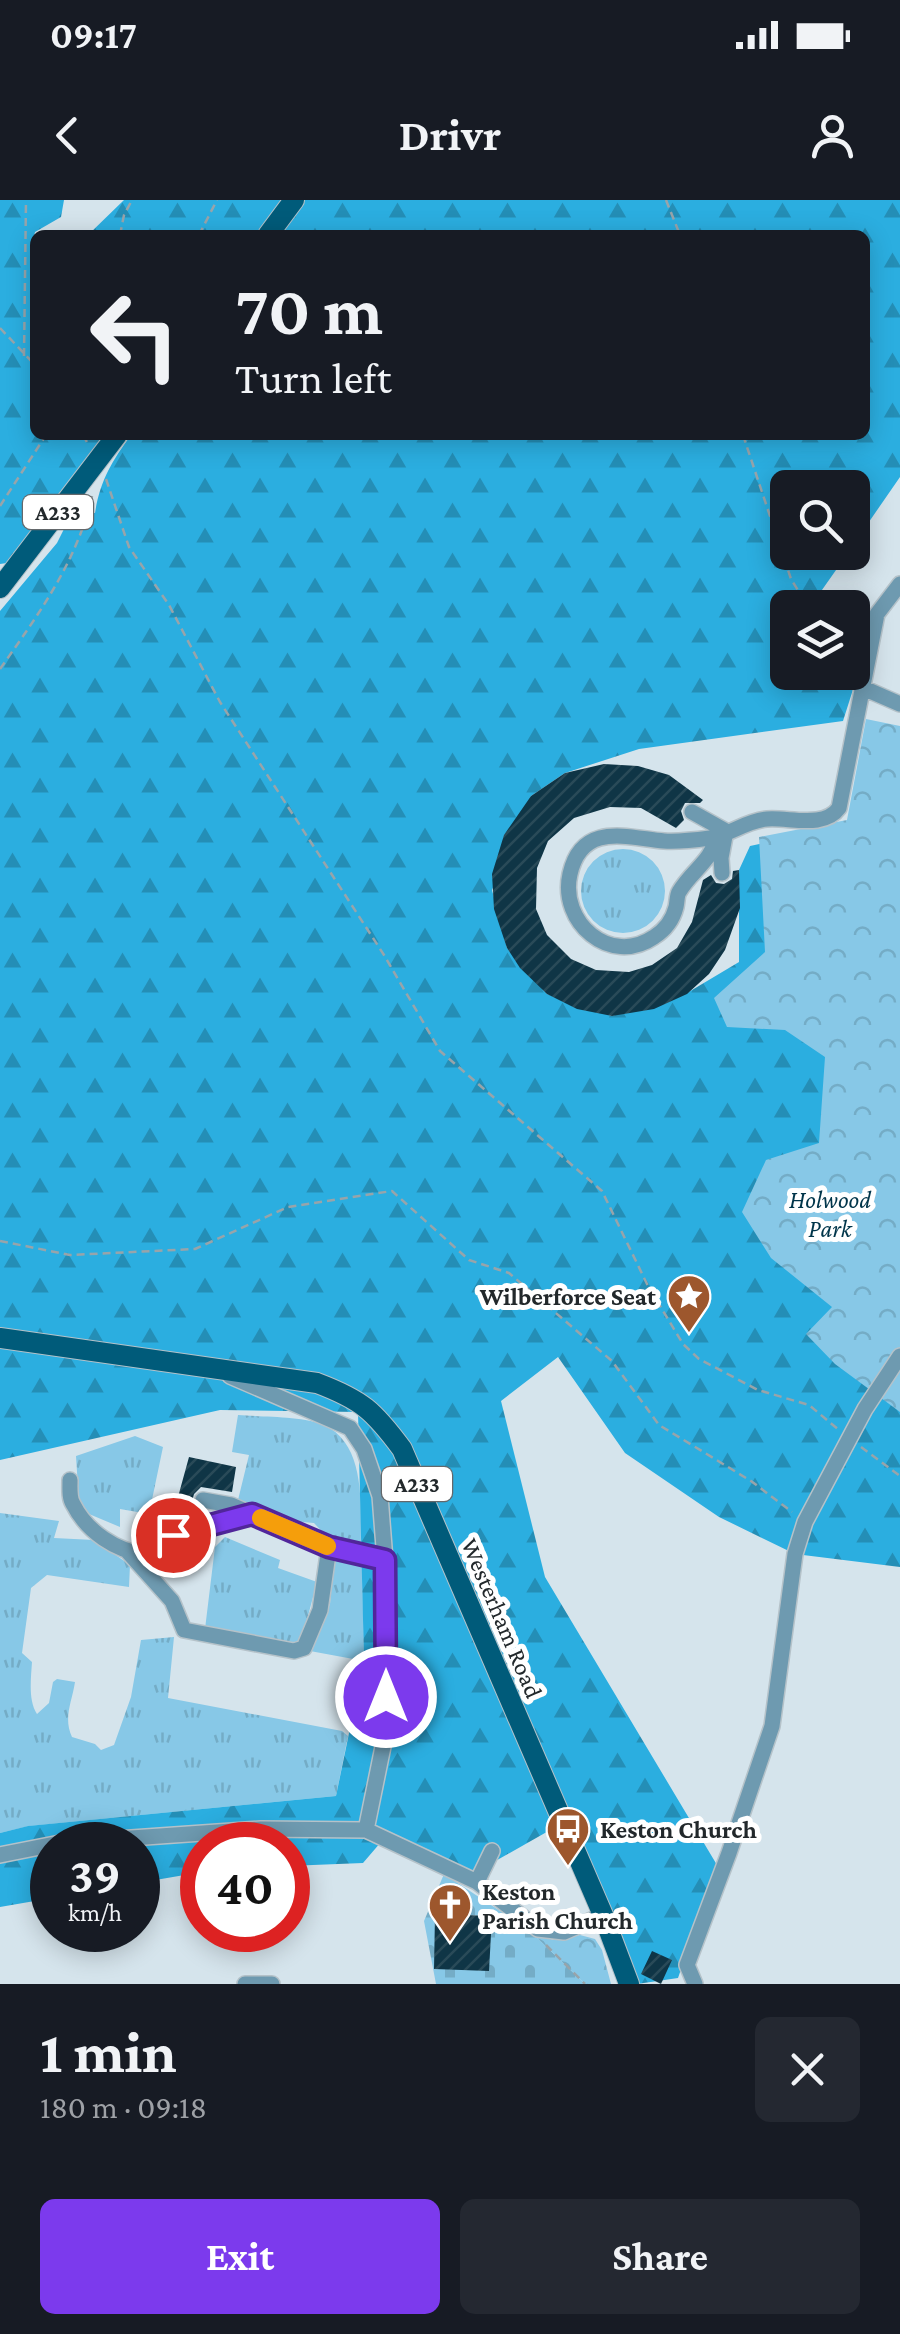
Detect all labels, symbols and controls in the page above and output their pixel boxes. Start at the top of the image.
text: 09:17 [50,14,137,56]
icon: back [40,108,95,163]
icon: person [805,108,860,163]
text: Drivr [399,110,501,160]
icon: left [70,270,200,400]
text: 70 m [235,271,383,349]
text: Turn left [235,353,392,403]
map controls [770,470,870,690]
button: search [770,470,870,570]
road number: A233 [23,495,93,529]
button: layers [770,590,870,690]
park label: Holwood Park [789,1186,872,1242]
place icon: Wilberforce Seat [666,1273,712,1334]
place label: Wilberforce Seat [479,1283,657,1310]
road number: A233 [382,1467,452,1501]
pin [131,1493,216,1578]
icon: arrive [146,1508,201,1563]
street label: Westerham Road [456,1534,548,1702]
position arrow [334,1645,438,1749]
bus stop icon: Keston Church [545,1806,591,1867]
place label: Keston Church [600,1816,757,1843]
speed limit sign: 40 [180,1822,310,1952]
text: 39 [69,1847,121,1903]
place label: Keston Parish Church [482,1878,633,1934]
church icon: Keston Parish Church [427,1882,473,1943]
text: km/h [68,1899,122,1926]
button: close [755,2017,860,2122]
text: 1 min [40,2018,177,2085]
text: 180 m · 09:18 [40,2089,207,2125]
button: Exit [40,2199,440,2314]
button: Share [460,2199,860,2314]

